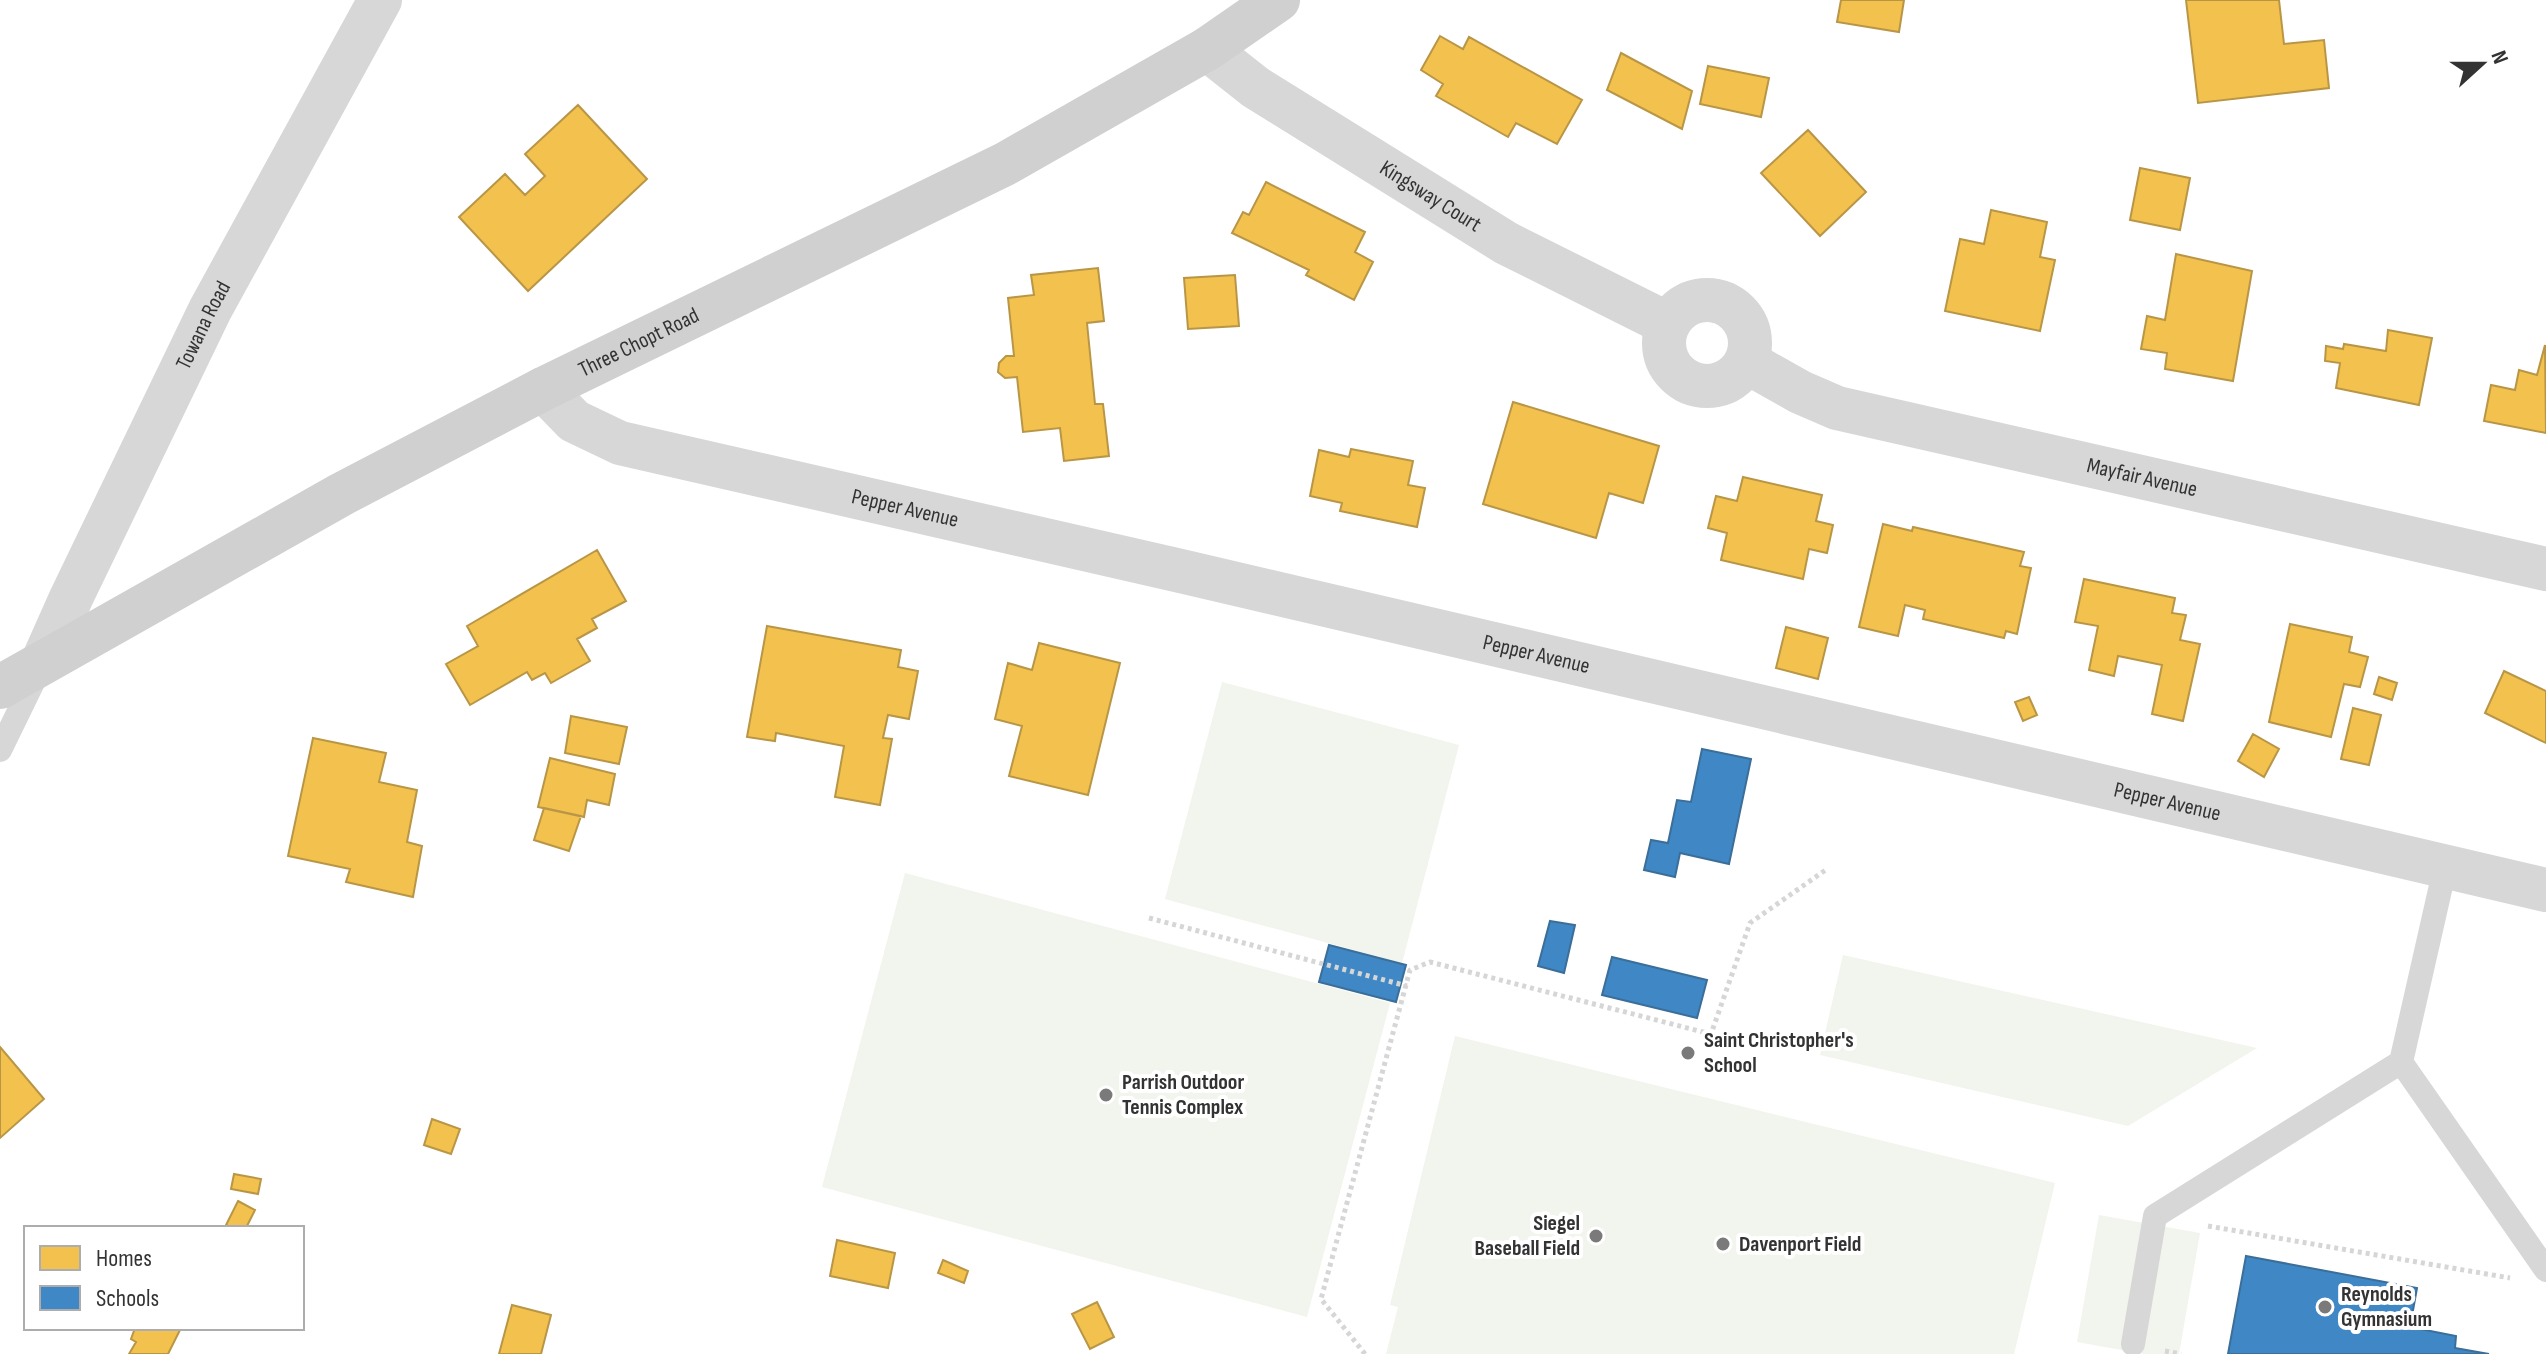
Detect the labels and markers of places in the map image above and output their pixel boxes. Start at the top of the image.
place label: Saint Christopher's School [1704,1027,1854,1079]
marker: Saint Christopher's School [1679,1044,1697,1062]
place label: Parrish Outdoor Tennis Complex [1122,1069,1244,1121]
marker: Parrish Outdoor Tennis Complex [1097,1086,1115,1104]
place label: Siegel Baseball Field [1475,1210,1580,1262]
marker: Siegel Baseball Field [1587,1227,1605,1245]
place label: Davenport Field [1739,1231,1861,1258]
marker: Davenport Field [1714,1235,1732,1253]
place label: Reynolds Gymnasium [2341,1281,2432,1333]
marker: Reynolds Gymnasium [2316,1298,2334,1316]

